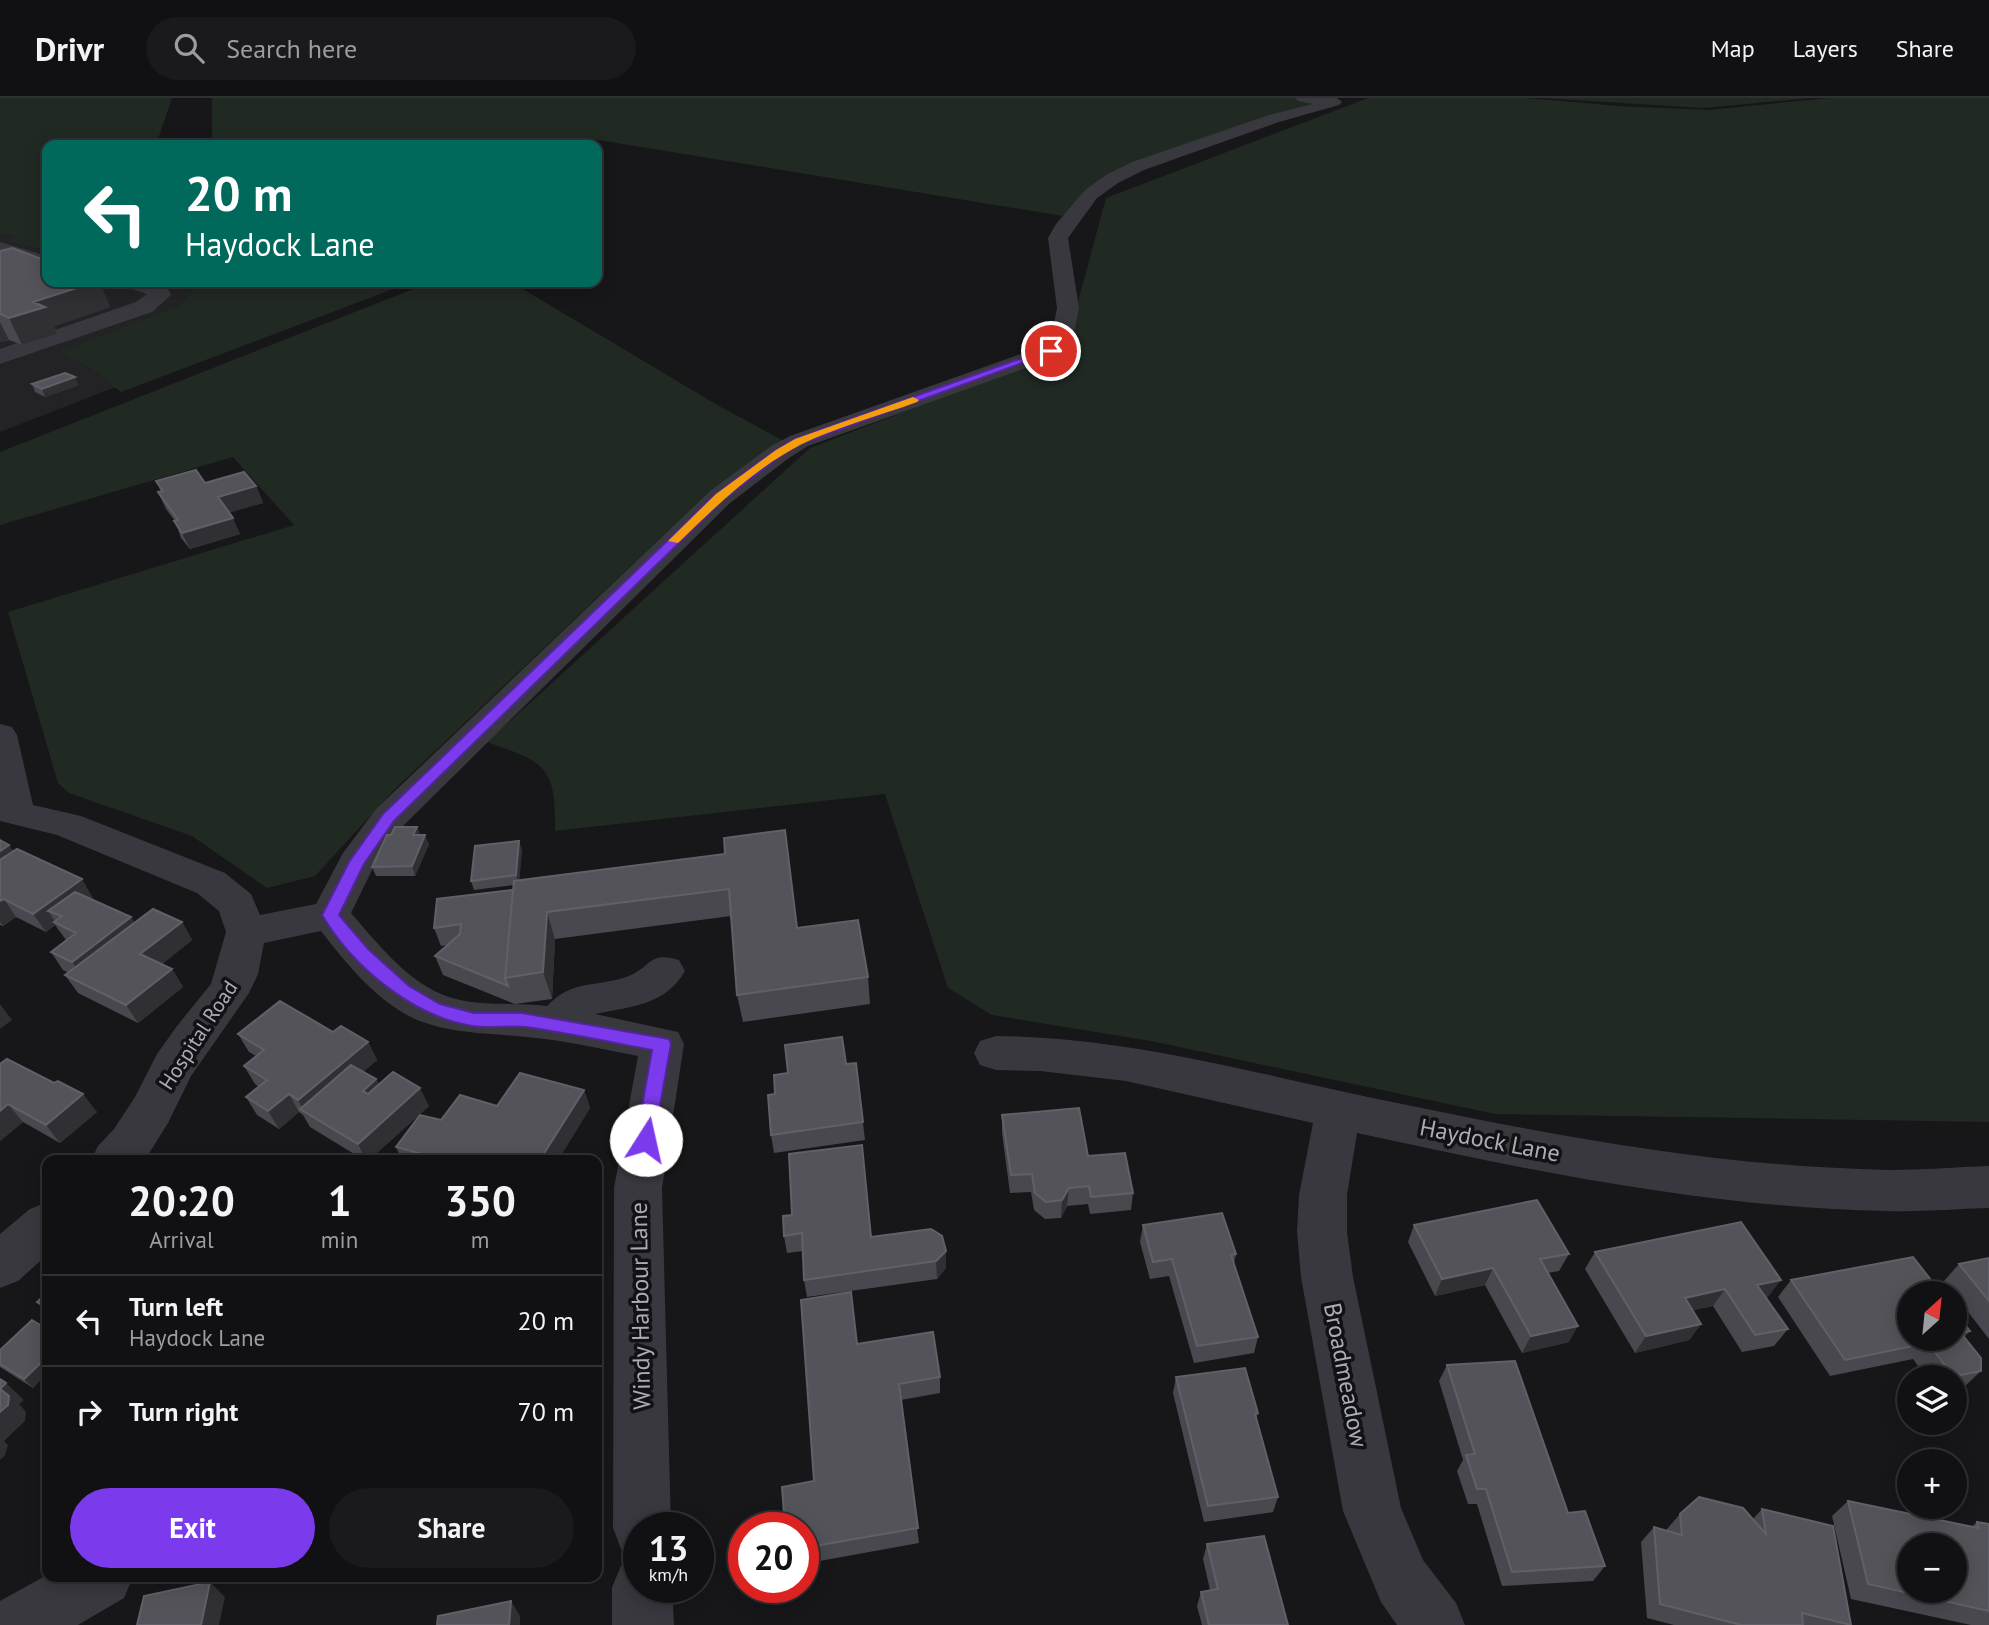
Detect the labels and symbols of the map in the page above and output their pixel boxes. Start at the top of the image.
pin [1021,321,1081,381]
street label: Hospital Road [153,975,243,1095]
position arrow [609,1103,683,1177]
street label: Haydock Lane [1417,1111,1563,1169]
street label: Windy Harbour Lane [623,1202,657,1410]
north arrow [1897,1281,1967,1351]
street label: Broadmeadow [1317,1300,1375,1450]
speed limit sign: 20 [728,1512,819,1603]

